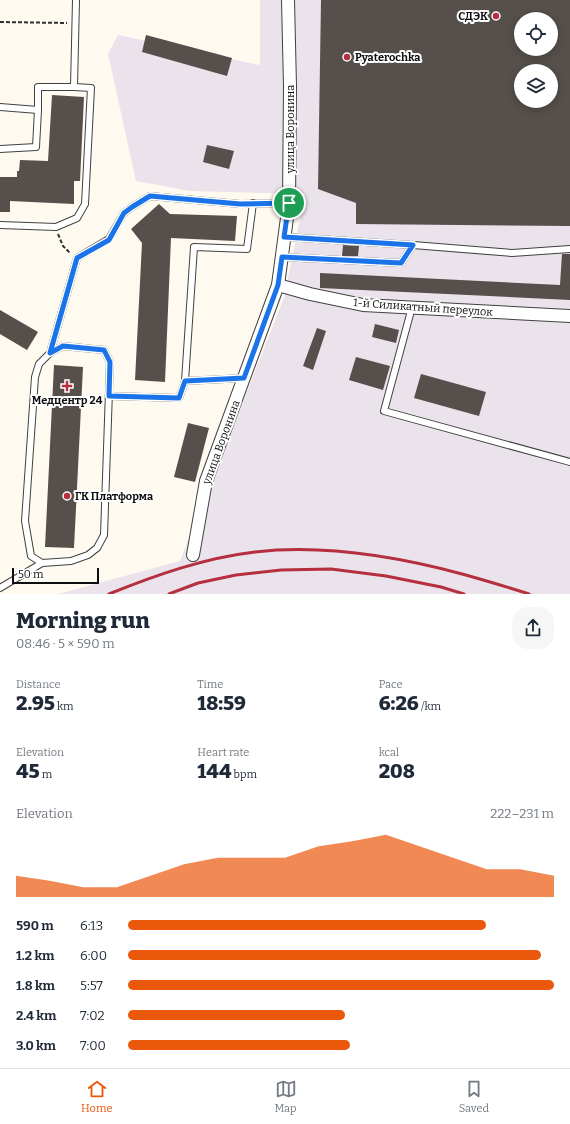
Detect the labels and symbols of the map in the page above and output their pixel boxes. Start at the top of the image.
place label: СДЭК [458,10,488,23]
marker: СДЭК [491,11,501,21]
place label: Pyaterochka [355,51,421,64]
marker: Pyaterochka [342,52,352,62]
street label: улица Воронина [284,85,297,174]
pin [272,186,306,220]
street label: 1-й Силикатный переулок [353,296,494,319]
marker: Медцентр 24 [61,380,73,392]
place label: Медцентр 24 [32,394,103,407]
street label: улица Воронина [200,398,243,487]
place label: ГК Платформа [75,490,154,503]
marker: ГК Платформа [62,491,72,501]
scale bar [12,566,99,585]

